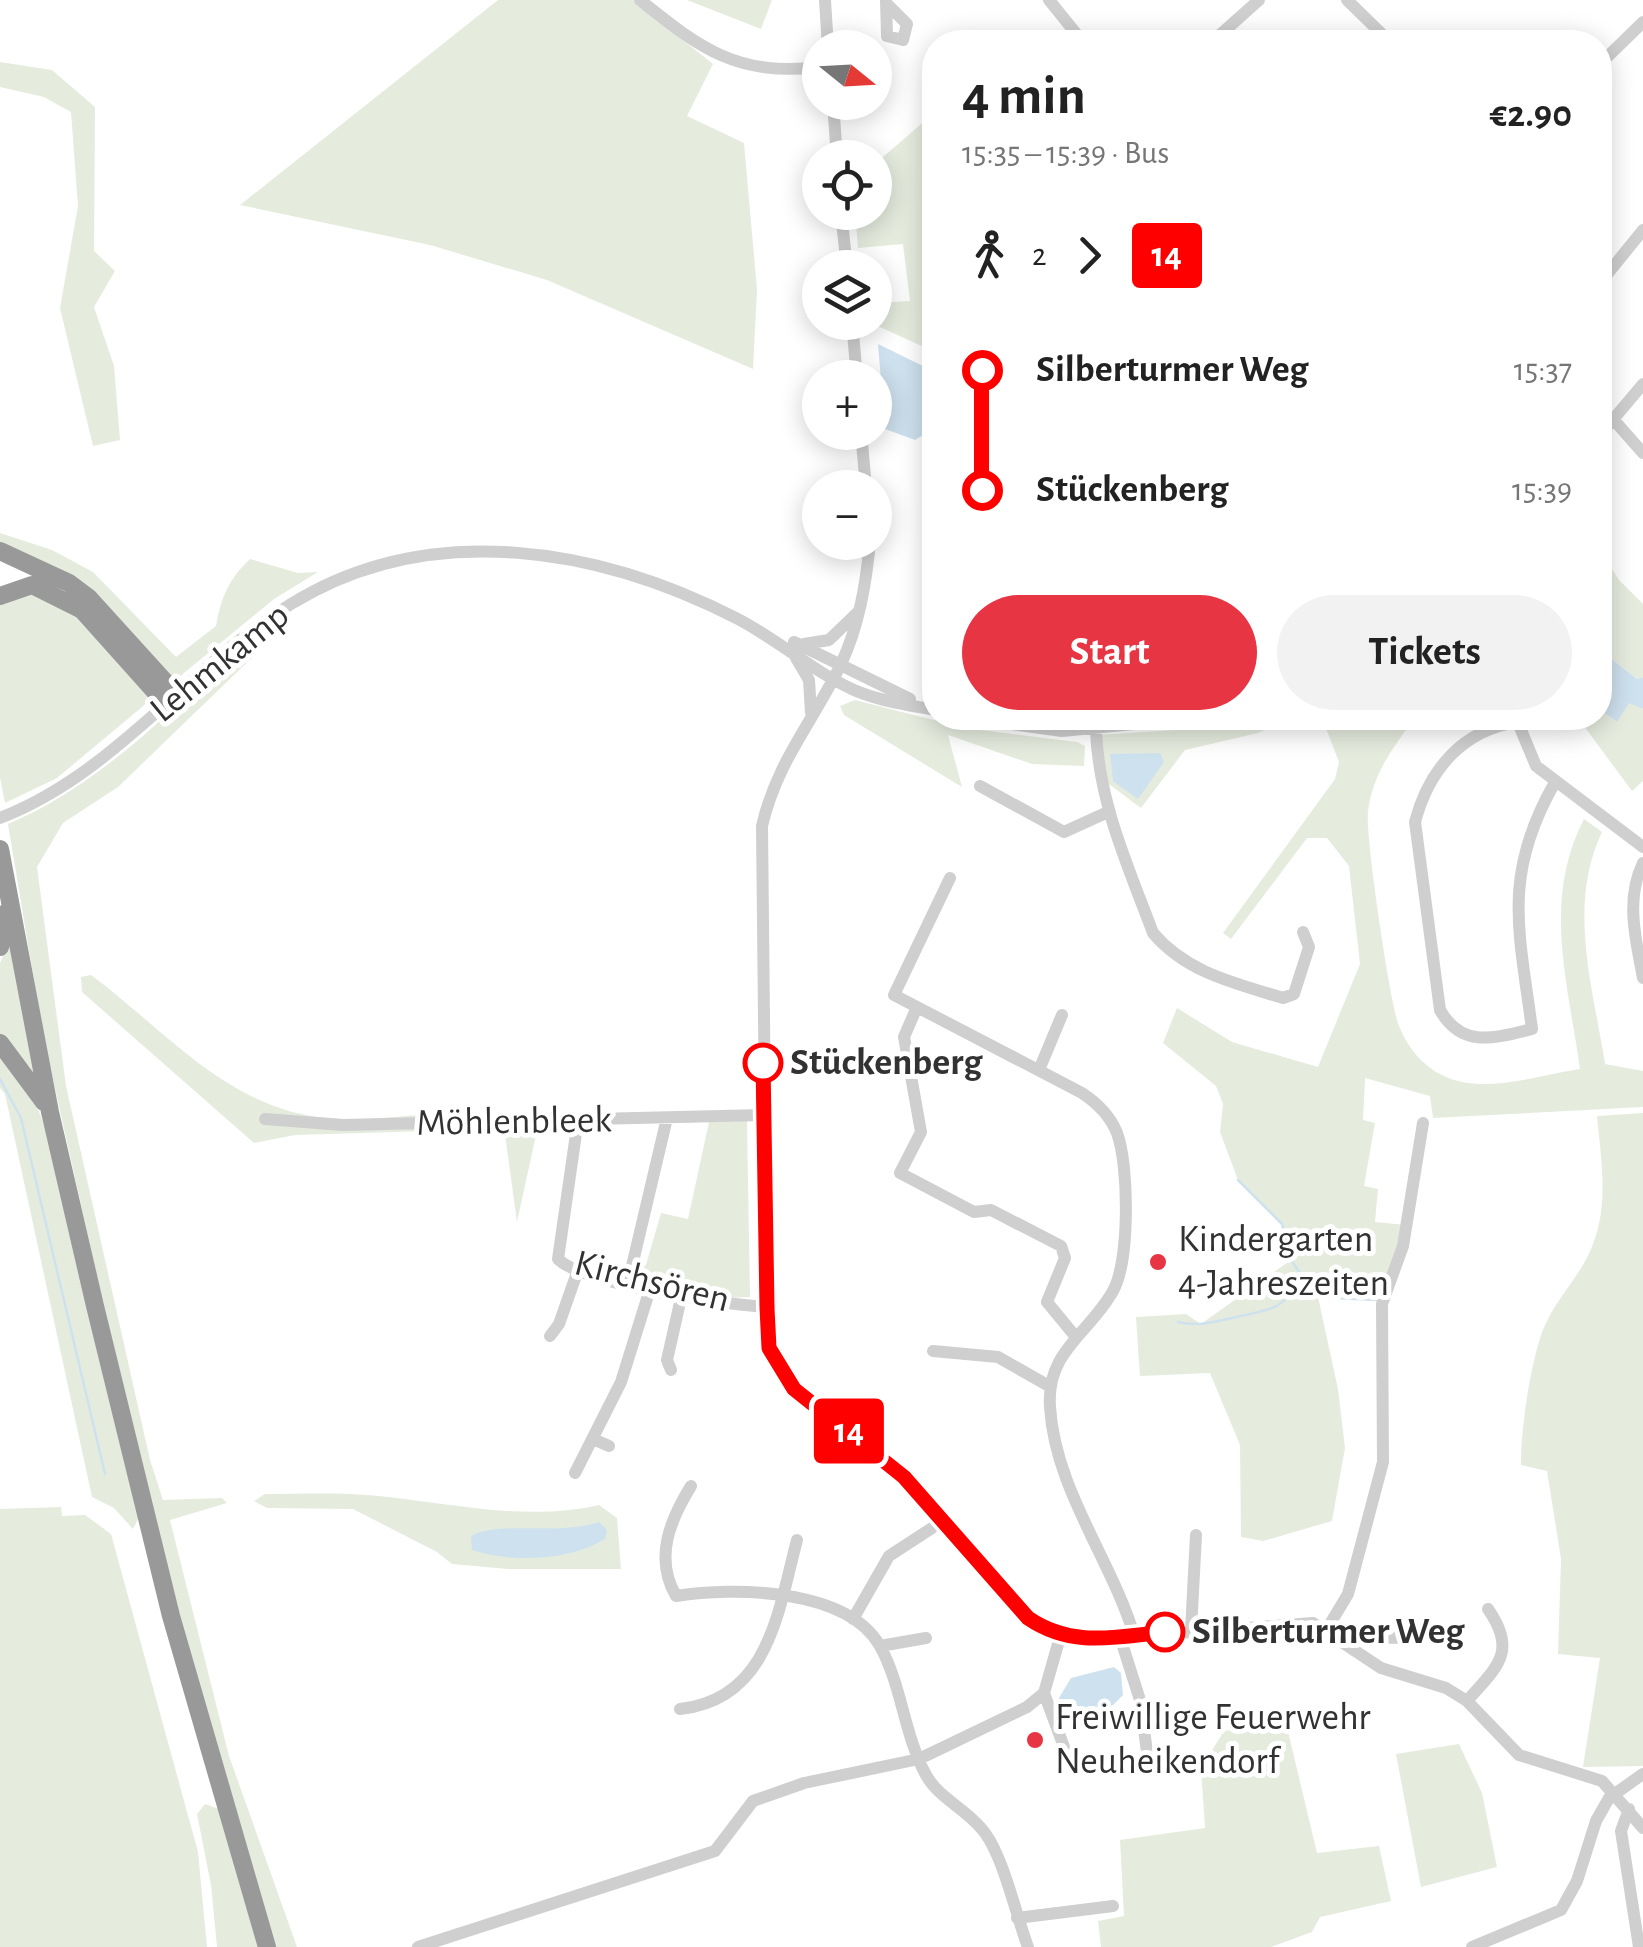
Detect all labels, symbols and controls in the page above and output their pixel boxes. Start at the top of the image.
north arrow [802,30,892,120]
map controls [802,30,892,560]
text: 4 min [962,69,1086,124]
text: €2.90 [1490,96,1572,134]
text: 15:35 – 15:39 · Bus [962,137,1169,169]
button: locate [802,140,892,230]
icon: walk [962,228,1017,283]
icon: forward [1062,228,1117,283]
text: 14 [1152,238,1182,273]
text: 2 [1032,239,1047,271]
button: layers [802,250,892,340]
text: Silberturmer Weg [1036,351,1308,389]
text: 15:37 [1514,354,1572,386]
button: + [802,360,892,450]
button: − [802,470,892,560]
text: Stückenberg [1036,471,1228,509]
text: 15:39 [1512,474,1572,506]
button: Start [962,595,1257,710]
button: Tickets [1277,595,1572,710]
street label: Lehmkamp [144,596,296,730]
marker: Stückenberg [744,1044,782,1082]
place label: Stückenberg [790,1044,983,1082]
street label: Möhlenbleek [416,1101,613,1143]
place label: Kindergarten 4-Jahreszeiten [1178,1221,1389,1303]
street label: Kirchsören [571,1244,733,1320]
marker: Kindergarten 4-Jahreszeiten [1147,1251,1169,1273]
line badge: 14 [804,1398,894,1464]
text: 14 [834,1414,864,1449]
marker: Silberturmer Weg [1146,1613,1184,1651]
place label: Silberturmer Weg [1192,1613,1465,1651]
place label: Freiwillige Feuerwehr Neuheikendorf [1055,1699,1371,1781]
marker: Freiwillige Feuerwehr Neuheikendorf [1024,1729,1046,1751]

